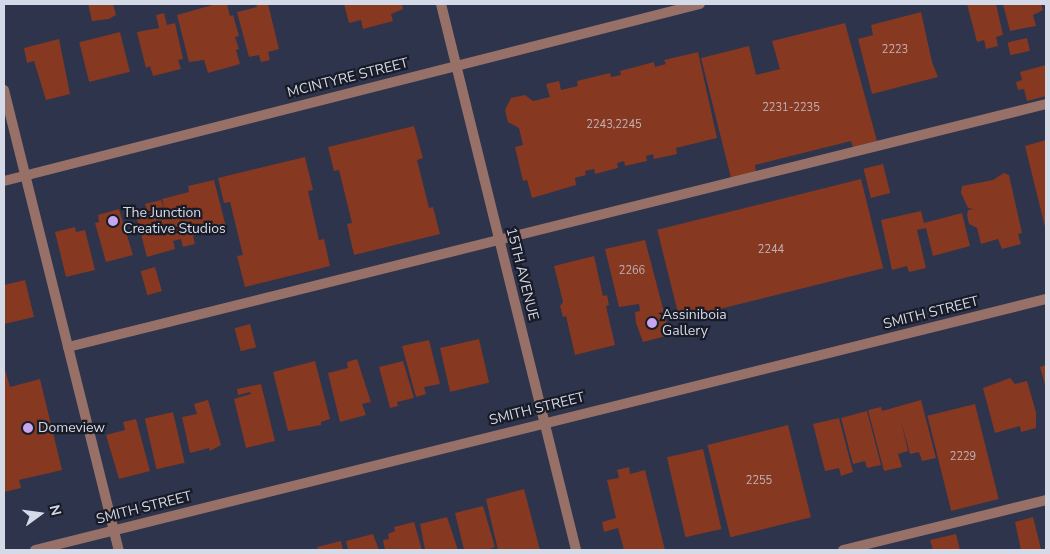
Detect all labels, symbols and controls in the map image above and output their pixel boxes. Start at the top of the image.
house number: 2223 [882,43,908,57]
street label: MCINTYRE STREET [286,55,410,101]
house number: 2231-2235 [762,101,820,115]
house number: 2243,2245 [586,118,642,132]
place label: The Junction Creative Studios [123,205,226,238]
marker: The Junction Creative Studios [107,215,119,227]
street label: 15TH AVENUE [502,226,542,322]
house number: 2244 [758,243,784,257]
house number: 2266 [619,264,645,278]
street label: SMITH STREET [882,293,980,333]
place label: Assiniboia Gallery [662,307,727,340]
marker: Assiniboia Gallery [646,317,658,329]
street label: SMITH STREET [488,389,586,429]
place label: Domeview [38,420,105,436]
marker: Domeview [22,422,34,434]
house number: 2229 [950,450,976,464]
house number: 2255 [746,474,772,488]
street label: SMITH STREET [95,488,193,528]
north arrow [15,489,65,539]
text: N [45,503,66,518]

